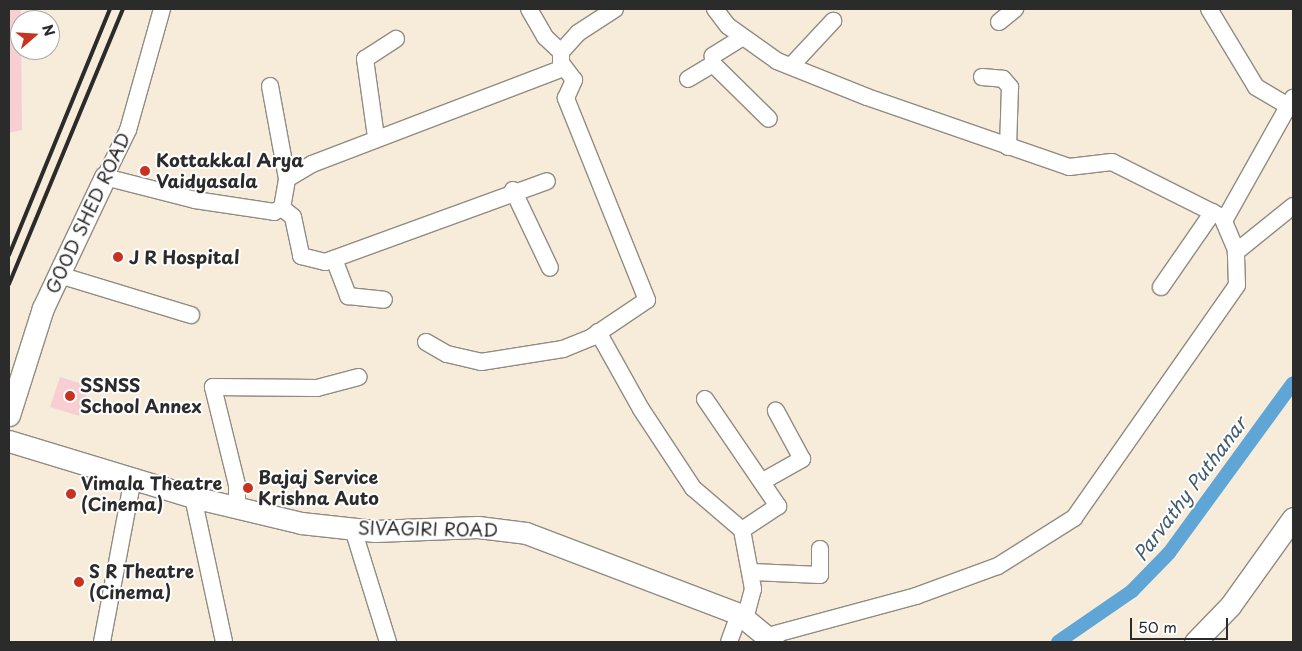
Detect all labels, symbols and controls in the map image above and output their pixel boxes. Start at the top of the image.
north arrow [10,10,60,60]
text: N [37,22,60,39]
street label: GOOD SHED ROAD [41,128,135,298]
place label: Kottakkal Arya Vaidyasala [156,150,304,192]
marker: Kottakkal Arya Vaidyasala [138,164,152,178]
place label: J R Hospital [129,246,242,268]
marker: J R Hospital [111,250,125,264]
place label: SSNSS School Annex [80,375,202,418]
marker: SSNSS School Annex [64,390,76,402]
water label: Parvathy Puthanar [1129,413,1251,565]
place label: Bajaj Service Krishna Auto [258,467,379,509]
place label: Vimala Theatre (Cinema) [81,473,224,516]
marker: Bajaj Service Krishna Auto [242,482,254,494]
marker: Vimala Theatre (Cinema) [65,488,77,500]
street label: SIVAGIRI ROAD [358,517,498,541]
place label: S R Theatre (Cinema) [89,561,198,604]
marker: S R Theatre (Cinema) [73,576,85,588]
scale bar [1132,608,1230,640]
text: 50 m [1138,615,1177,638]

